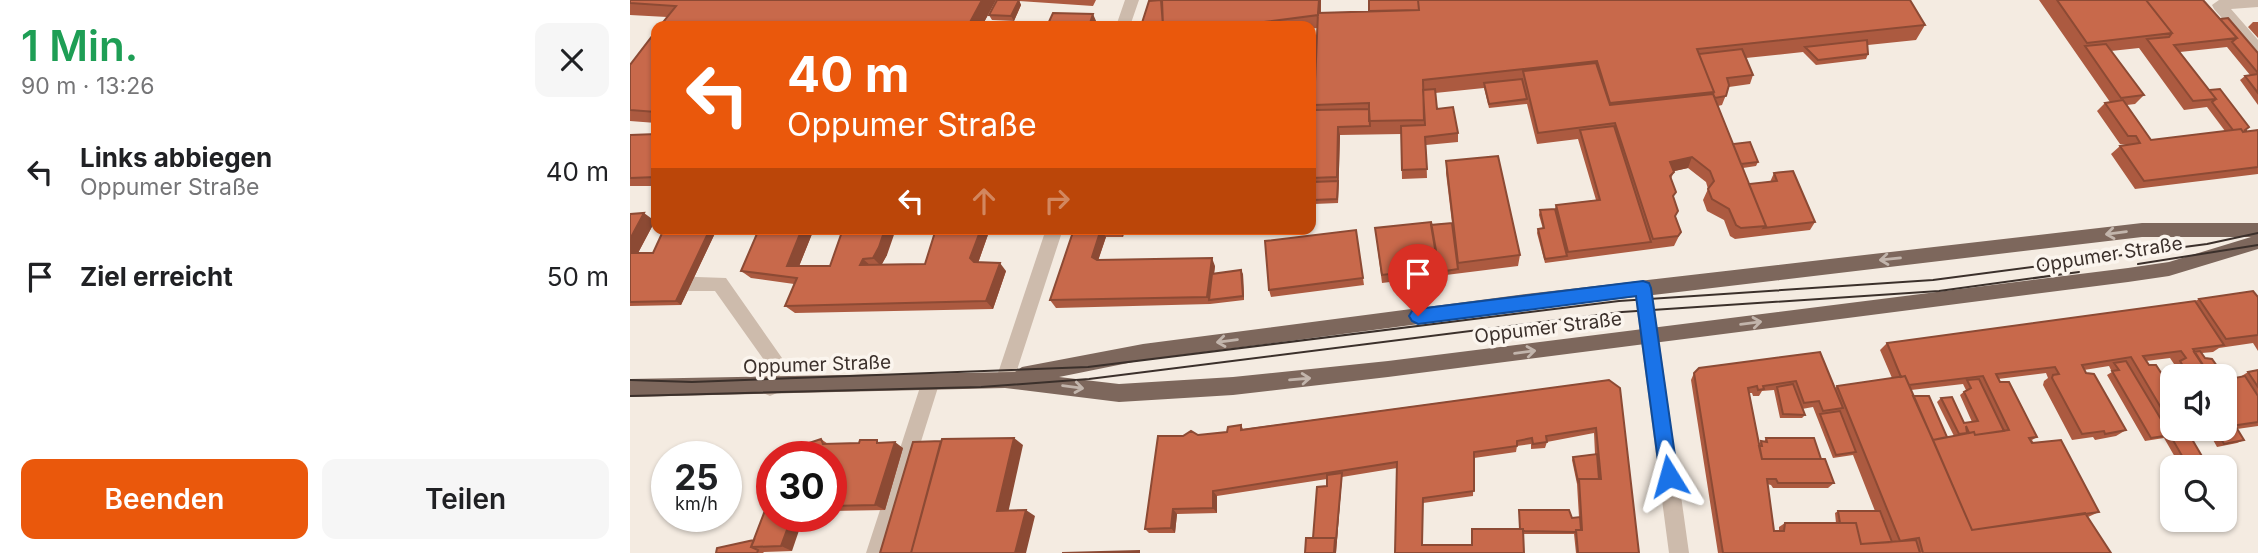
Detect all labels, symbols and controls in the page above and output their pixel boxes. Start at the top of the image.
text: 1 Min. [21,20,138,71]
button: close [535,23,609,97]
text: 40 m [787,45,910,104]
icon: left [672,49,763,140]
text: 90 m · 13:26 [21,72,154,100]
text: Oppumer Straße [787,105,1037,144]
text: Links abbiegen [80,142,272,173]
icon: left [21,153,59,191]
text: 40 m [546,156,609,187]
text: Oppumer Straße [80,173,259,201]
icon: left [892,182,930,220]
icon: ahead [965,182,1003,220]
icon: right [1038,182,1076,220]
one-way arrow [2106,227,2128,240]
street label: Oppumer Straße [2034,232,2184,277]
pin [1388,244,1448,316]
one-way arrow [1880,253,1902,266]
icon: arrive [1399,255,1437,293]
icon: arrive [21,258,59,296]
text: Ziel erreicht [80,261,233,292]
text: 50 m [547,261,609,292]
street label: Oppumer Straße [1473,307,1623,348]
one-way arrow [1739,317,1762,330]
one-way arrow [1216,335,1239,348]
one-way arrow [1514,345,1536,358]
street label: Oppumer Straße [743,350,892,379]
map controls [2160,364,2237,532]
button: sound [2160,364,2237,441]
one-way arrow [1288,373,1311,386]
one-way arrow [1061,381,1084,394]
position arrow [1632,439,1706,513]
speed limit sign: 30 [756,441,847,532]
button: search [2160,455,2237,532]
text: 25 [674,456,719,498]
button: Beenden [21,459,308,539]
button: Teilen [322,459,609,539]
text: km/h [675,493,718,514]

